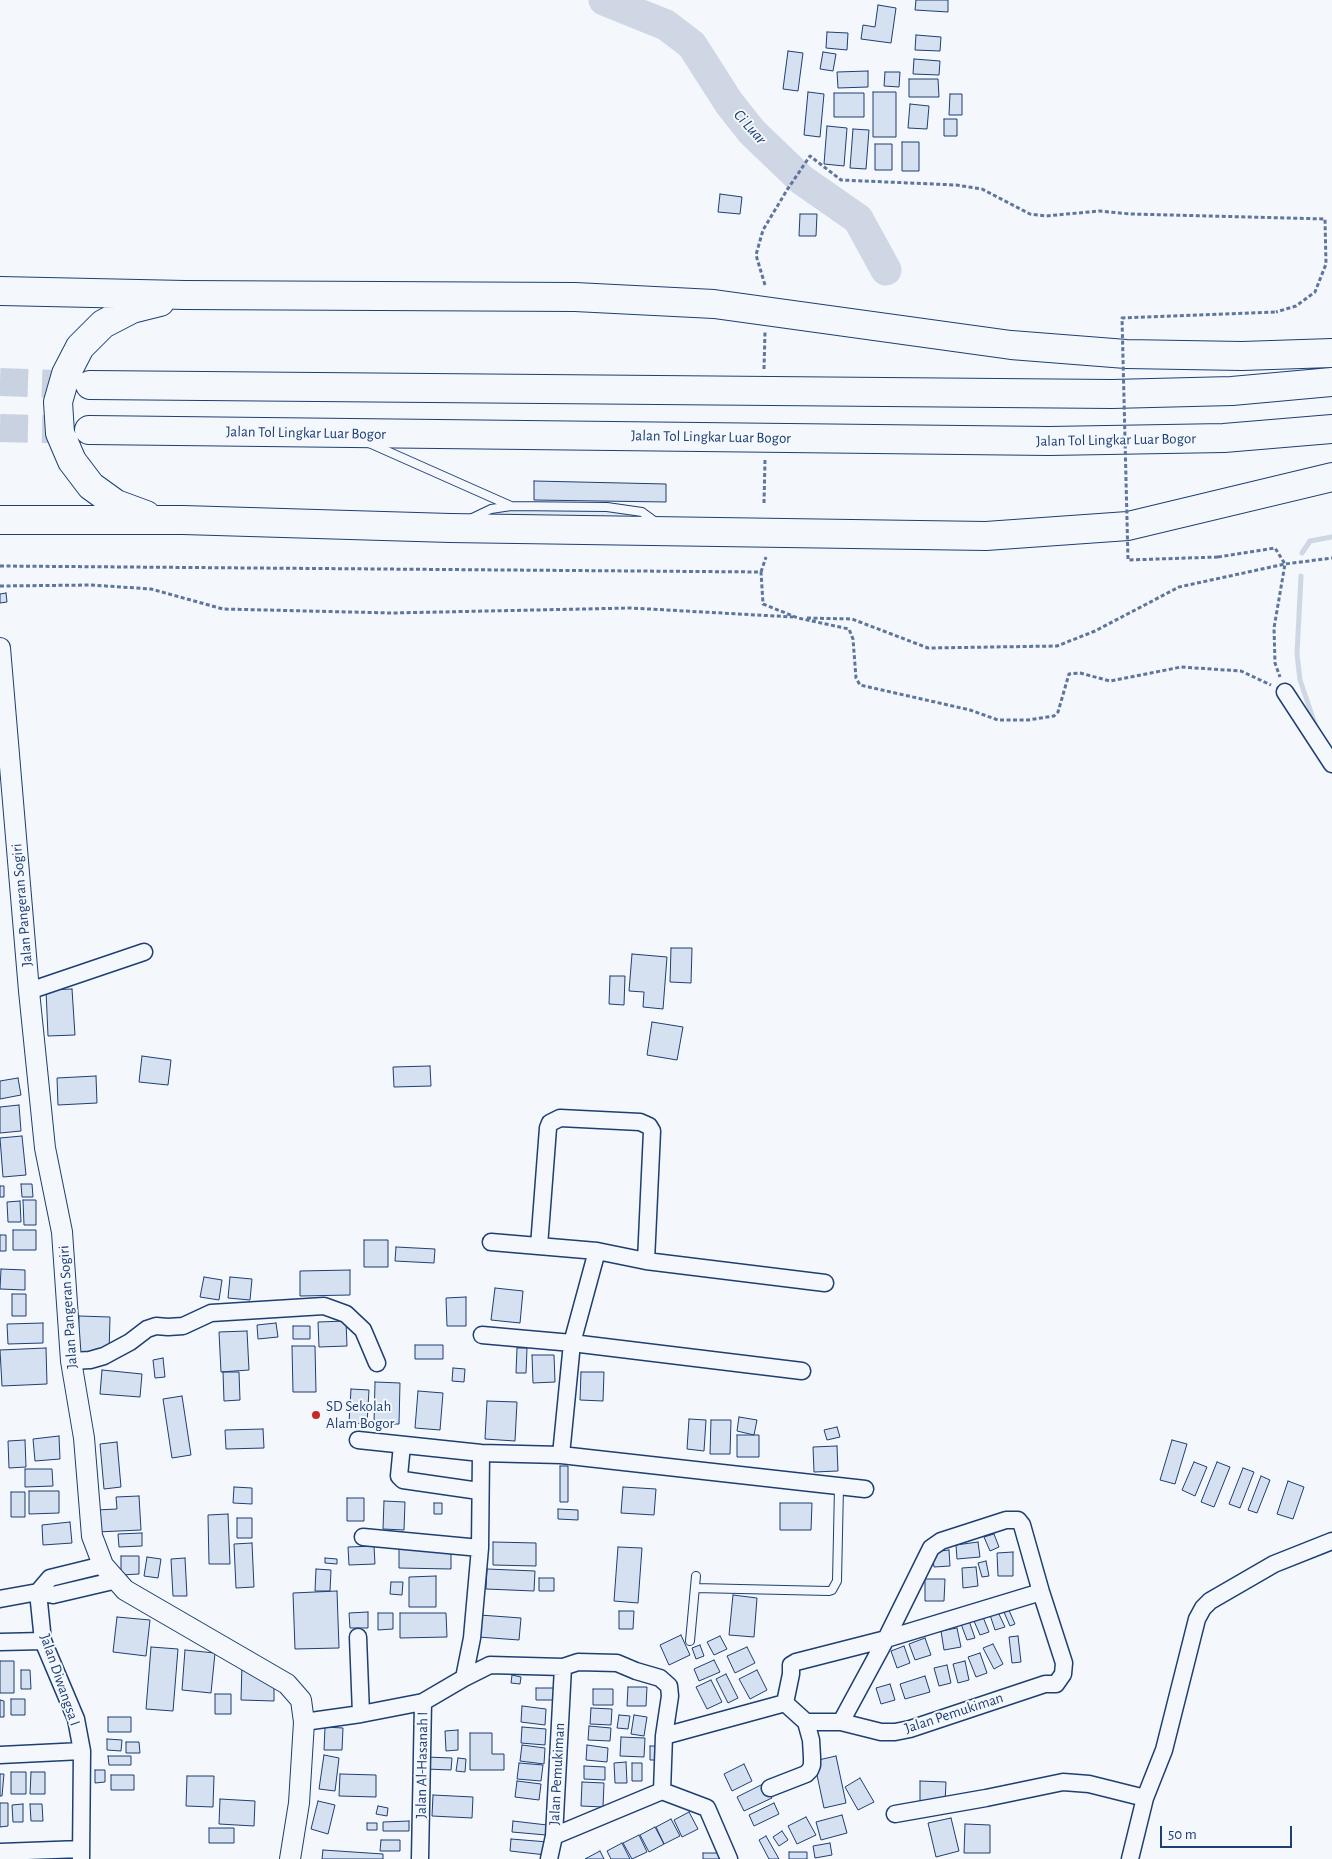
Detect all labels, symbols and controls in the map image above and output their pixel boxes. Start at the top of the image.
water label: Ci Luar [729,106,771,148]
street label: Jalan Tol Lingkar Luar Bogor [226,423,386,443]
street label: Jalan Tol Lingkar Luar Bogor [631,427,791,447]
street label: Jalan Tol Lingkar Luar Bogor [1036,430,1196,450]
street label: Jalan Pangeran Sogiri [8,843,36,967]
street label: Jalan Pangeran Sogiri [55,1245,81,1369]
place label: SD Sekolah Alam Bogor [326,1397,394,1432]
marker: SD Sekolah Alam Bogor [310,1409,322,1421]
street label: Jalan Diwangsa I [36,1632,84,1728]
street label: Jalan Pemukiman [902,1689,1006,1737]
street label: Jalan Al-Hasanah I [412,1712,432,1818]
street label: Jalan Pemukiman [545,1722,569,1826]
scale bar [1162,1816,1294,1848]
text: 50 m [1168,1827,1197,1842]

